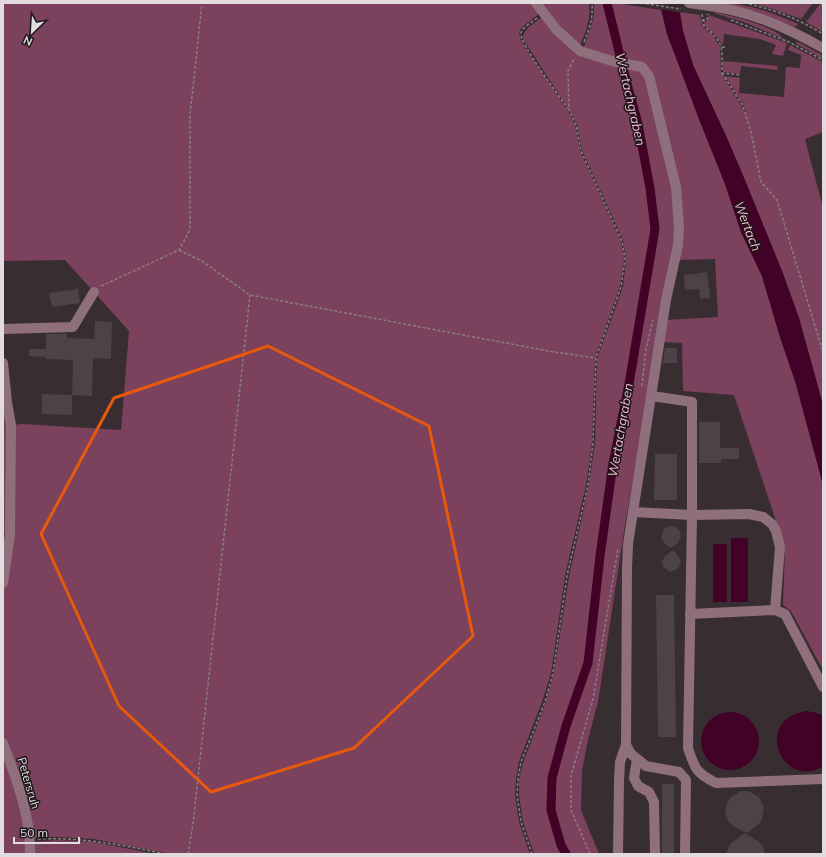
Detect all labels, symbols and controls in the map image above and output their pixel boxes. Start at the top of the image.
north arrow [12,12,52,52]
text: N [21,33,34,49]
water label: Wertachgraben [613,51,649,147]
water label: Wertach [731,199,765,253]
water label: Wertachgraben [604,382,636,478]
street label: Petersruh [14,755,44,811]
scale bar [14,819,79,845]
text: 50 m [20,825,48,840]

